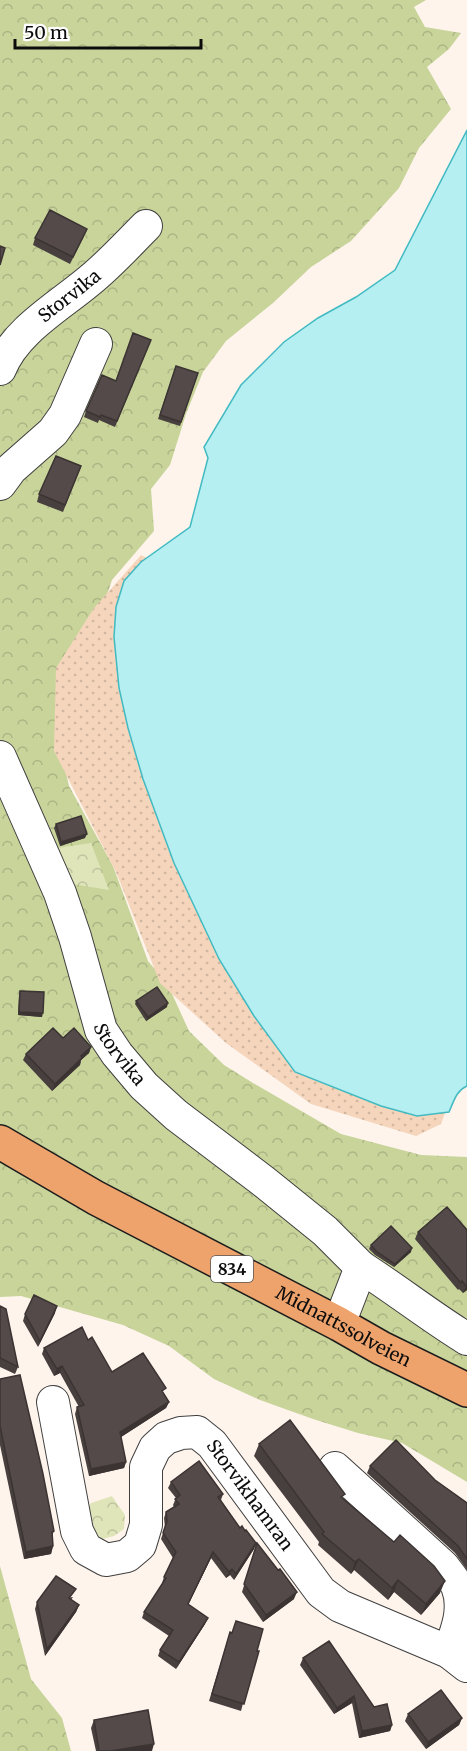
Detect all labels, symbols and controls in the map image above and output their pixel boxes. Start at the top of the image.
scale bar [15,12,201,50]
text: 50 m [24,21,68,44]
street label: Storvika [33,264,106,327]
street label: Storvika [89,1021,151,1090]
road number: 834 [211,1256,253,1282]
street label: Midnattssolveien [272,1281,415,1372]
street label: Storvikhamran [202,1435,299,1555]

